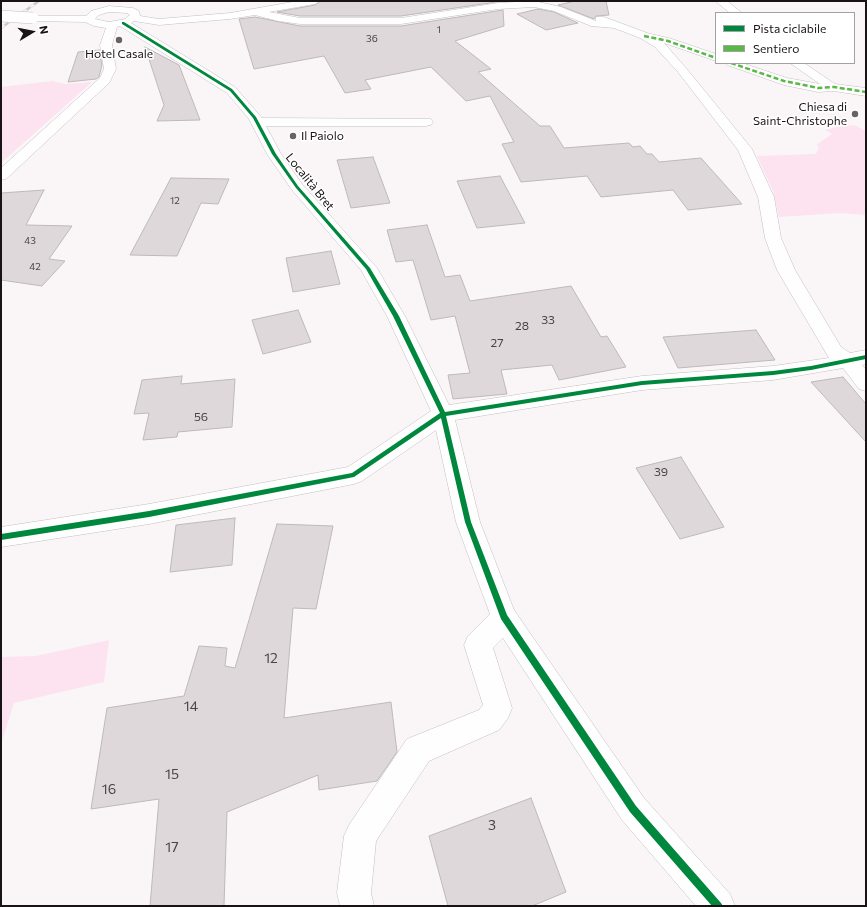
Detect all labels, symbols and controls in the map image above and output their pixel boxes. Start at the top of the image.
north arrow [12,12,52,52]
legend [715,12,855,64]
text: Pista ciclabile [753,21,826,35]
house number: 1 [437,24,441,36]
text: N [37,25,51,35]
house number: 36 [366,33,378,45]
marker: Hotel Casale [114,35,124,45]
text: Sentiero [753,41,799,55]
place label: Hotel Casale [85,47,153,61]
place label: Chiesa di Saint-Christophe [753,100,847,128]
marker: Chiesa di Saint-Christophe [850,109,860,119]
place label: Il Paiolo [301,129,344,143]
marker: Il Paiolo [288,131,298,141]
street label: Località Bret [283,151,337,213]
house number: 12 [170,195,180,207]
house number: 43 [24,235,36,247]
house number: 42 [29,261,41,273]
house number: 33 [541,313,555,327]
house number: 28 [515,319,529,333]
house number: 27 [491,336,503,350]
house number: 56 [194,410,208,424]
house number: 39 [654,465,668,479]
house number: 12 [264,650,278,666]
house number: 14 [184,698,198,714]
house number: 15 [165,766,179,782]
house number: 16 [102,781,116,797]
house number: 3 [488,817,496,833]
house number: 17 [165,839,179,855]

